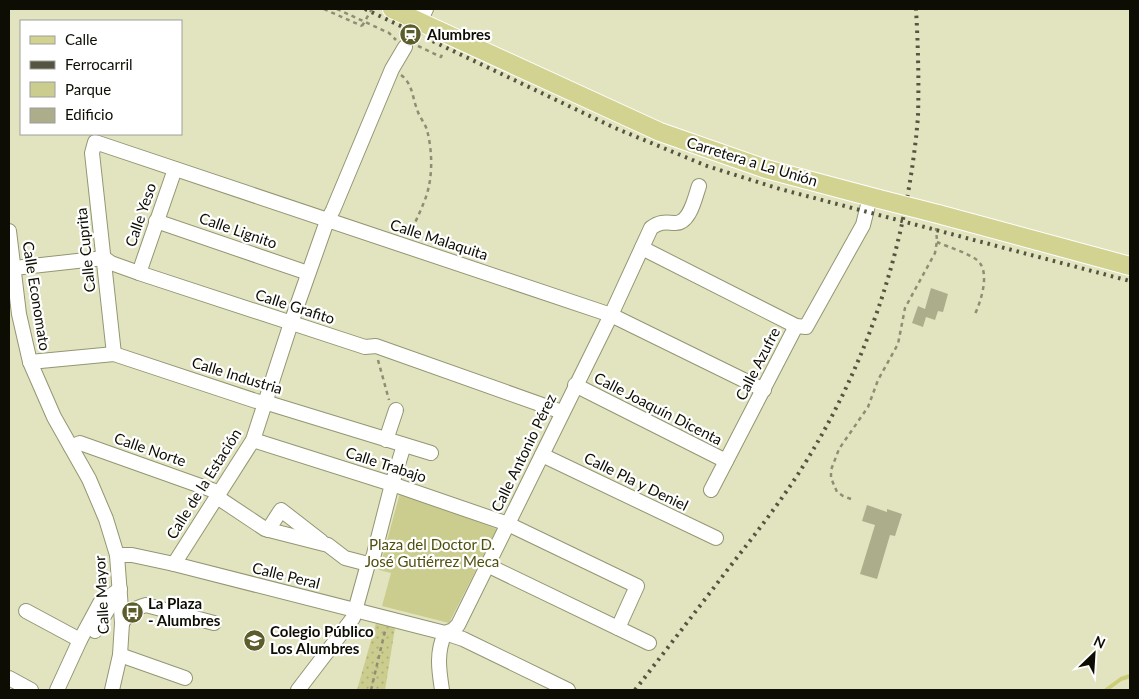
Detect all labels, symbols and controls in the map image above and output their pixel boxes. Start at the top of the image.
legend [20,20,182,135]
station icon: Alumbres [399,23,423,47]
place label: Alumbres [426,25,491,43]
text: Calle [65,30,98,48]
text: Ferrocarril [65,55,133,73]
text: Parque [65,80,111,98]
text: Edificio [65,105,113,123]
street label: Carretera a La Unión [685,133,820,190]
street label: Calle Yeso [121,180,159,249]
street label: Calle Cuprita [72,207,98,293]
street label: Calle Lignito [197,208,280,252]
street label: Calle Malaquita [388,215,490,263]
street label: Calle Economato [19,240,55,352]
street label: Calle Grafito [253,285,337,327]
street label: Calle Azufre [731,324,783,403]
street label: Calle Industria [190,353,285,397]
street label: Calle Joaquín Dicenta [591,368,726,448]
street label: Calle Antonio Pérez [487,391,560,514]
street label: Calle de la Estación [162,425,244,542]
street label: Calle Norte [112,428,189,470]
street label: Calle Trabajo [344,443,429,486]
street label: Calle Pla y Deniel [581,448,691,514]
park label: Plaza del Doctor D. José Gutiérrez Meca [365,535,499,570]
street label: Calle Mayor [90,555,112,635]
street label: Calle Peral [250,558,322,592]
place label: La Plaza - Alumbres [148,594,221,629]
bus stop icon: La Plaza - Alumbres [120,601,144,625]
place label: Colegio Público Los Alumbres [270,622,374,657]
school or university icon: Colegio Público Los Alumbres [242,629,266,653]
north arrow [1069,629,1119,679]
text: N [1091,632,1108,652]

